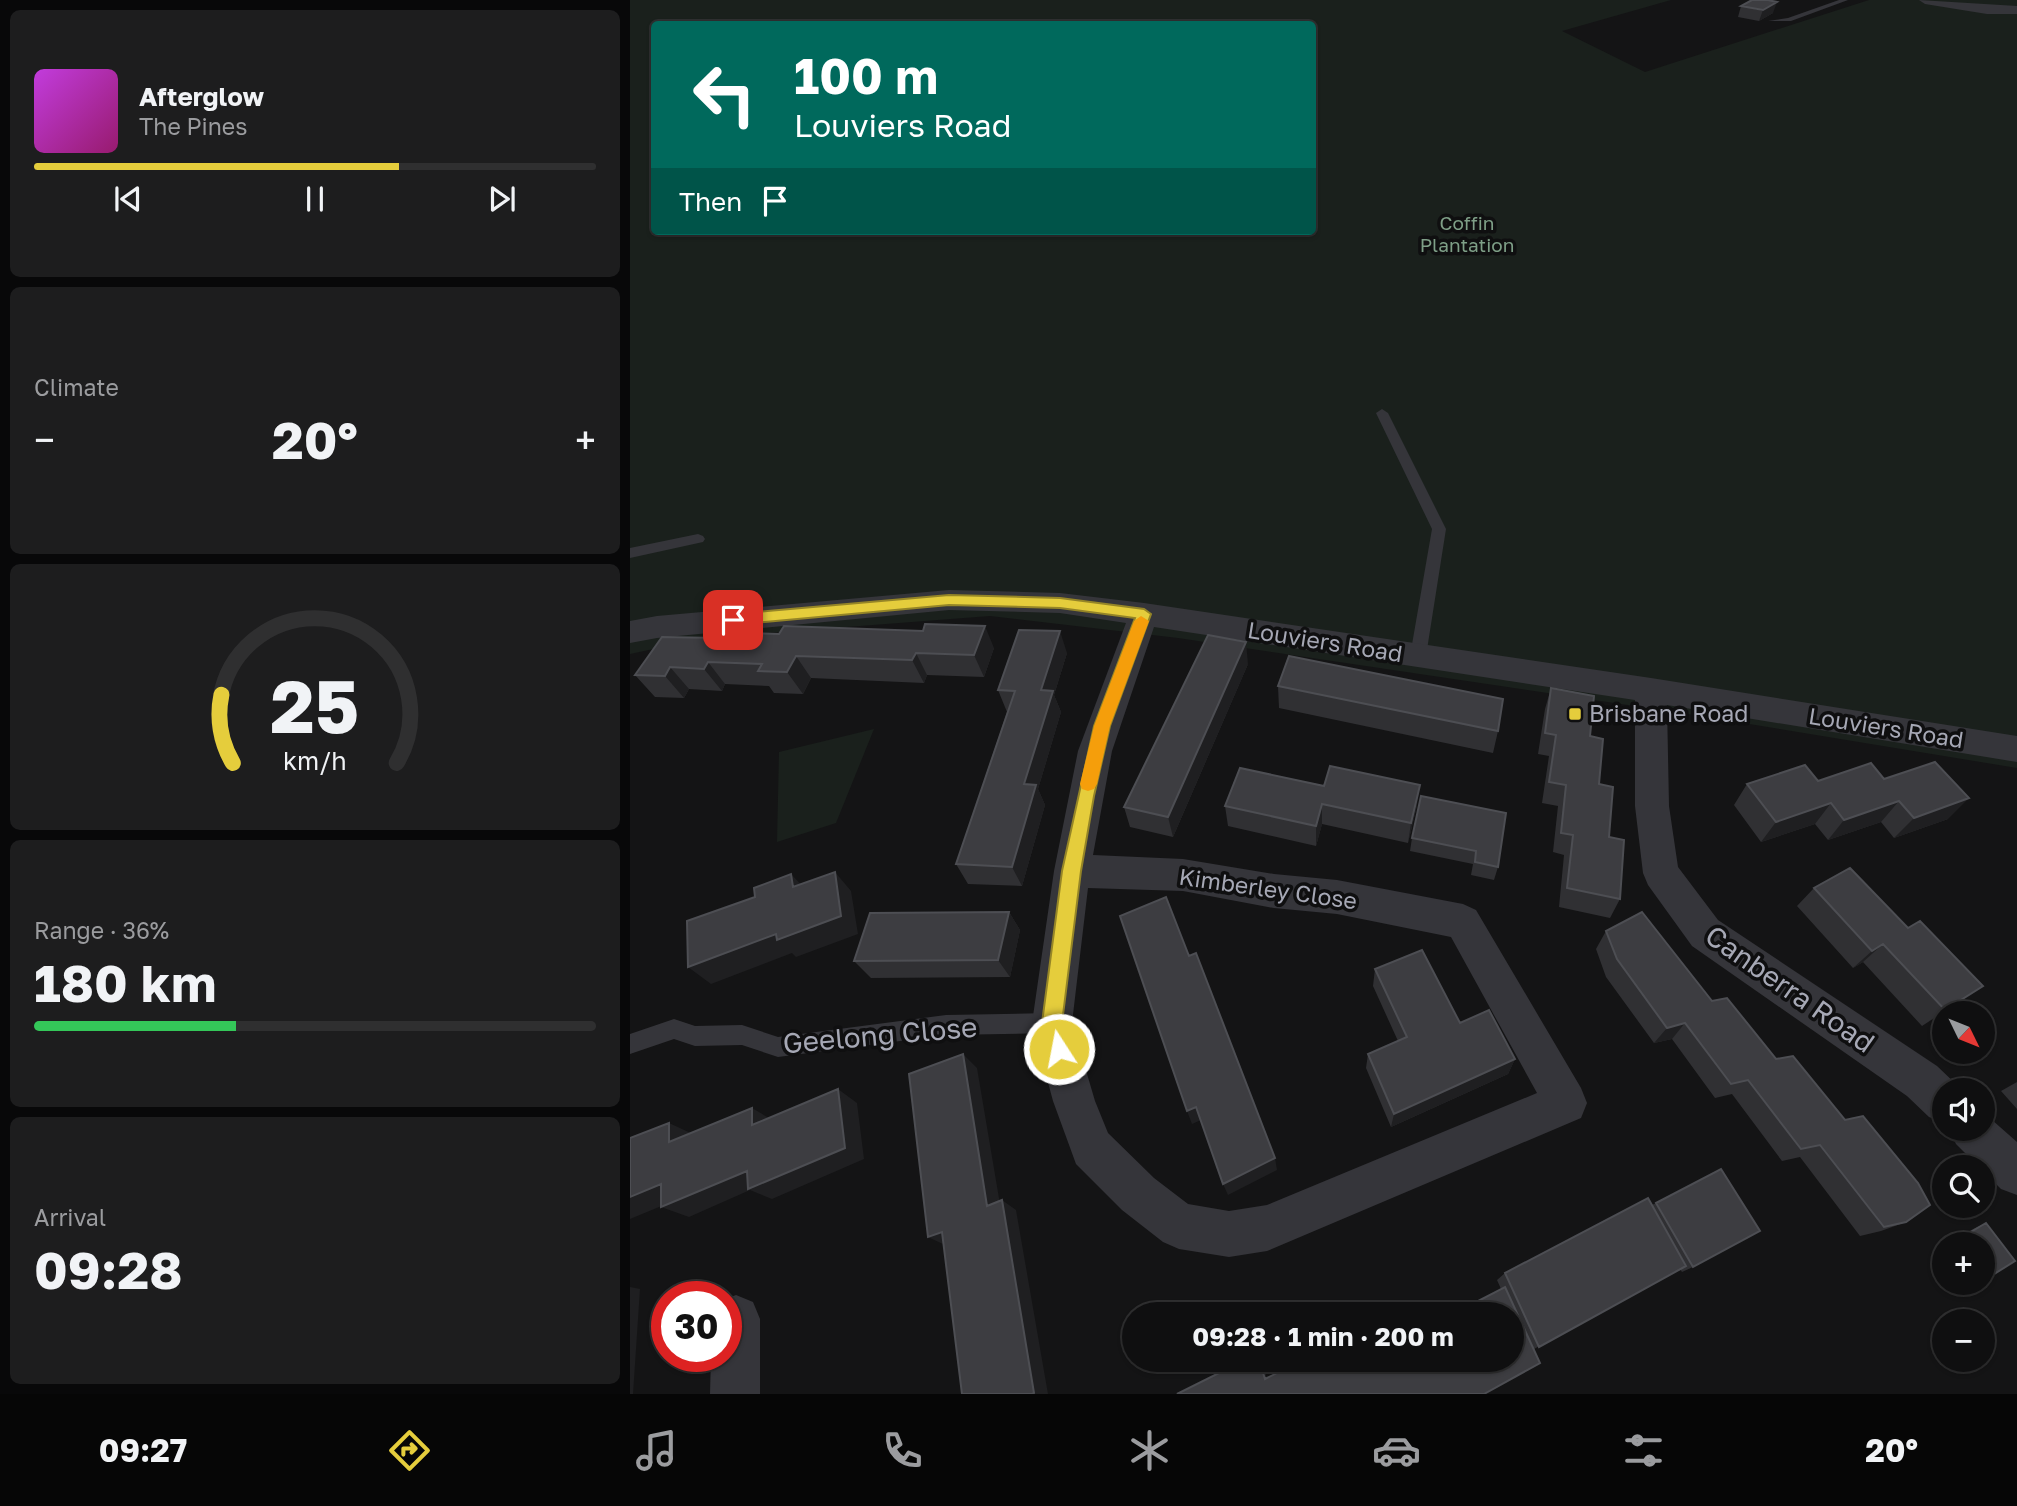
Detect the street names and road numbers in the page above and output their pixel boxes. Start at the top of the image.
street label: Louviers Road [1246,615,1405,667]
street label: Louviers Road [1807,701,1966,753]
street label: Kimberley Close [1177,862,1359,914]
street label: Canberra Road [1700,918,1881,1059]
street label: Geelong Close [782,1010,978,1059]

